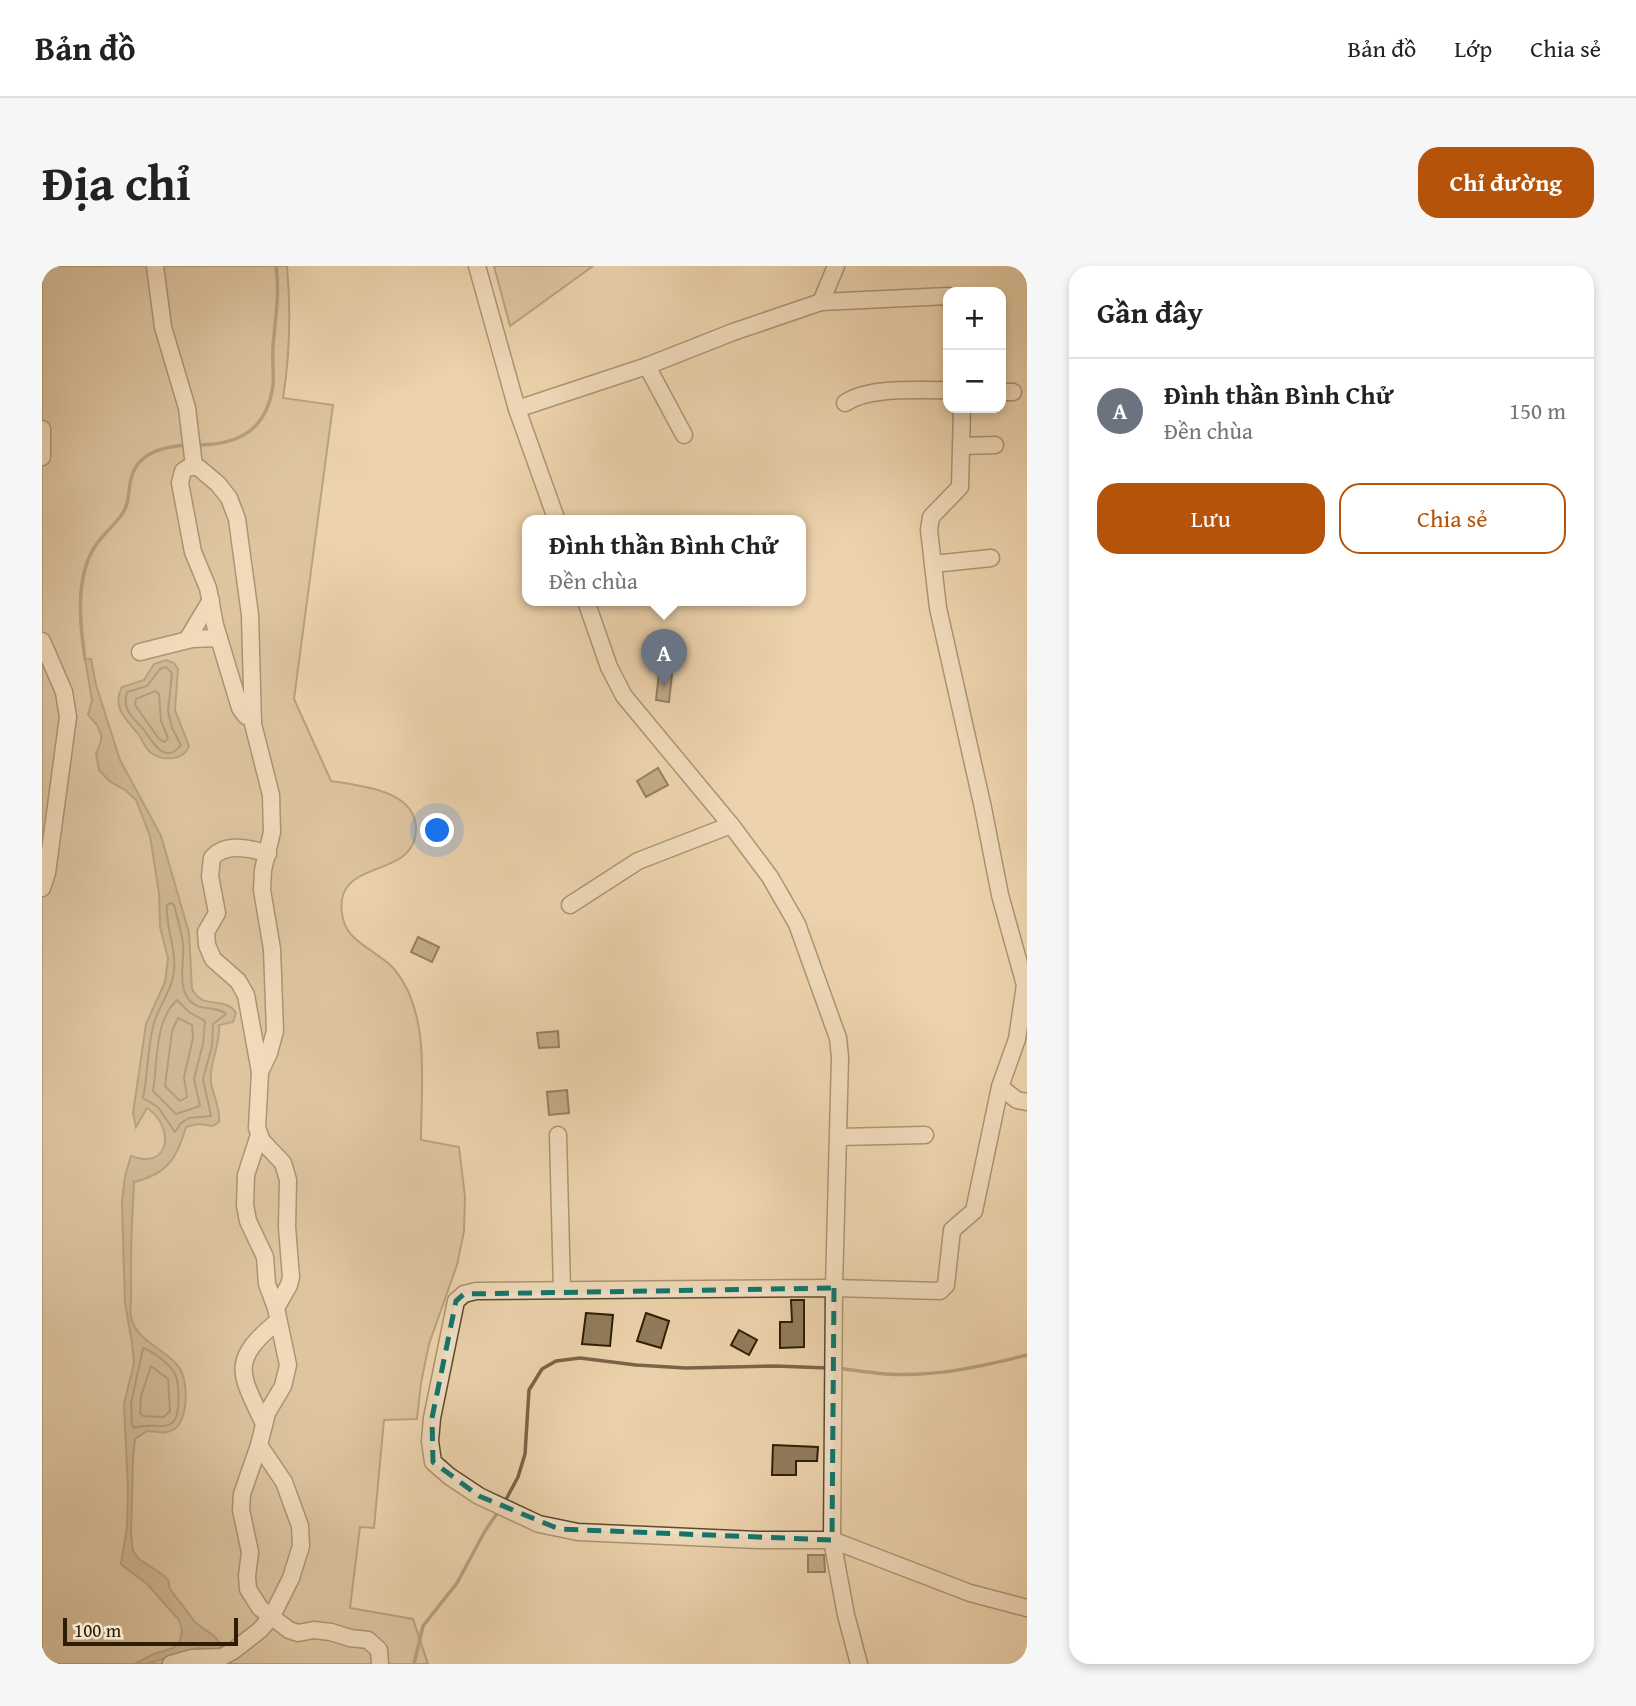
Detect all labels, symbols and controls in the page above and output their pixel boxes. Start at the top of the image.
text: Bản đồ [35,24,136,72]
text: Bản đồ [1348,31,1416,66]
text: Lớp [1454,31,1492,66]
text: Chia sẻ [1530,31,1601,66]
text: Địa chỉ [42,146,191,218]
button: Chỉ đường [1418,147,1594,218]
map controls [943,287,1006,413]
button: + [943,287,1006,350]
text: Gần đây [1097,290,1203,334]
button: − [943,350,1006,413]
text: Đình thần Bình Chử [1164,375,1394,414]
text: A [1113,394,1127,427]
text: 150 m [1509,394,1566,427]
text: Đền chùa [1164,414,1253,447]
button: Lưu [1097,483,1325,554]
button: Chia sẻ [1339,483,1566,554]
popup [522,515,806,606]
text: Đình thần Bình Chử [549,525,779,564]
text: Đền chùa [549,564,638,597]
pin: A [641,629,687,687]
your location [420,813,454,847]
scale bar [63,1615,238,1647]
text: 100 m [74,1616,121,1644]

